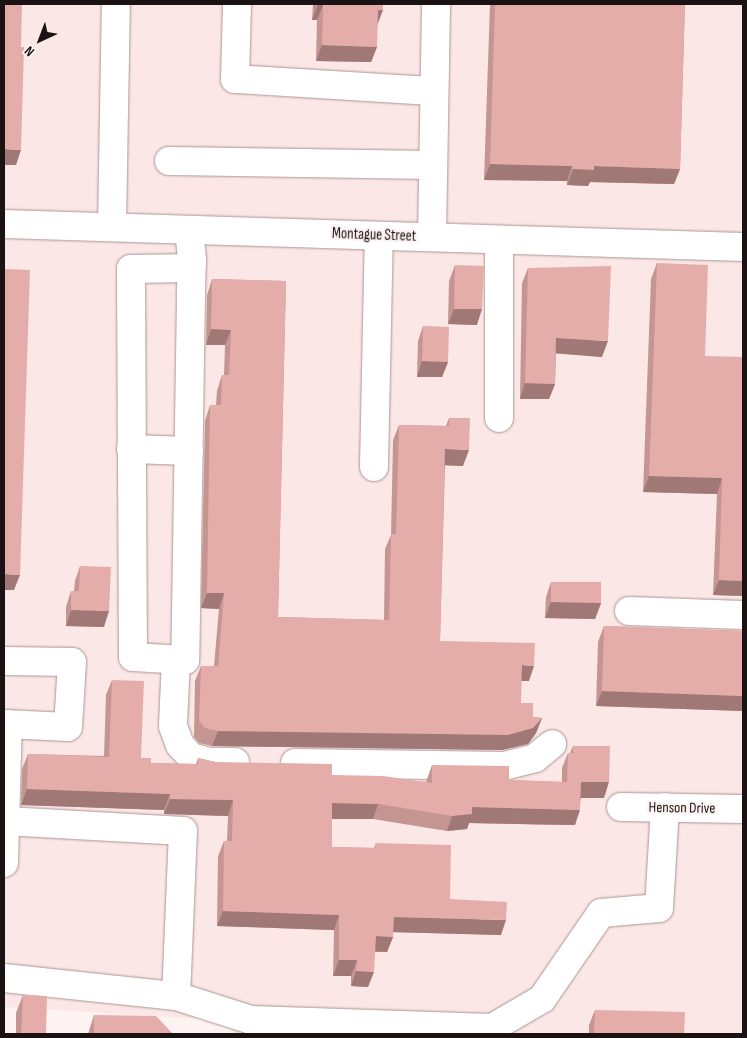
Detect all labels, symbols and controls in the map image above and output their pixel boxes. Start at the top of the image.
north arrow [15,15,65,65]
text: N [21,43,38,60]
street label: Montague Street [332,225,416,245]
street label: Henson Drive [649,798,715,818]

